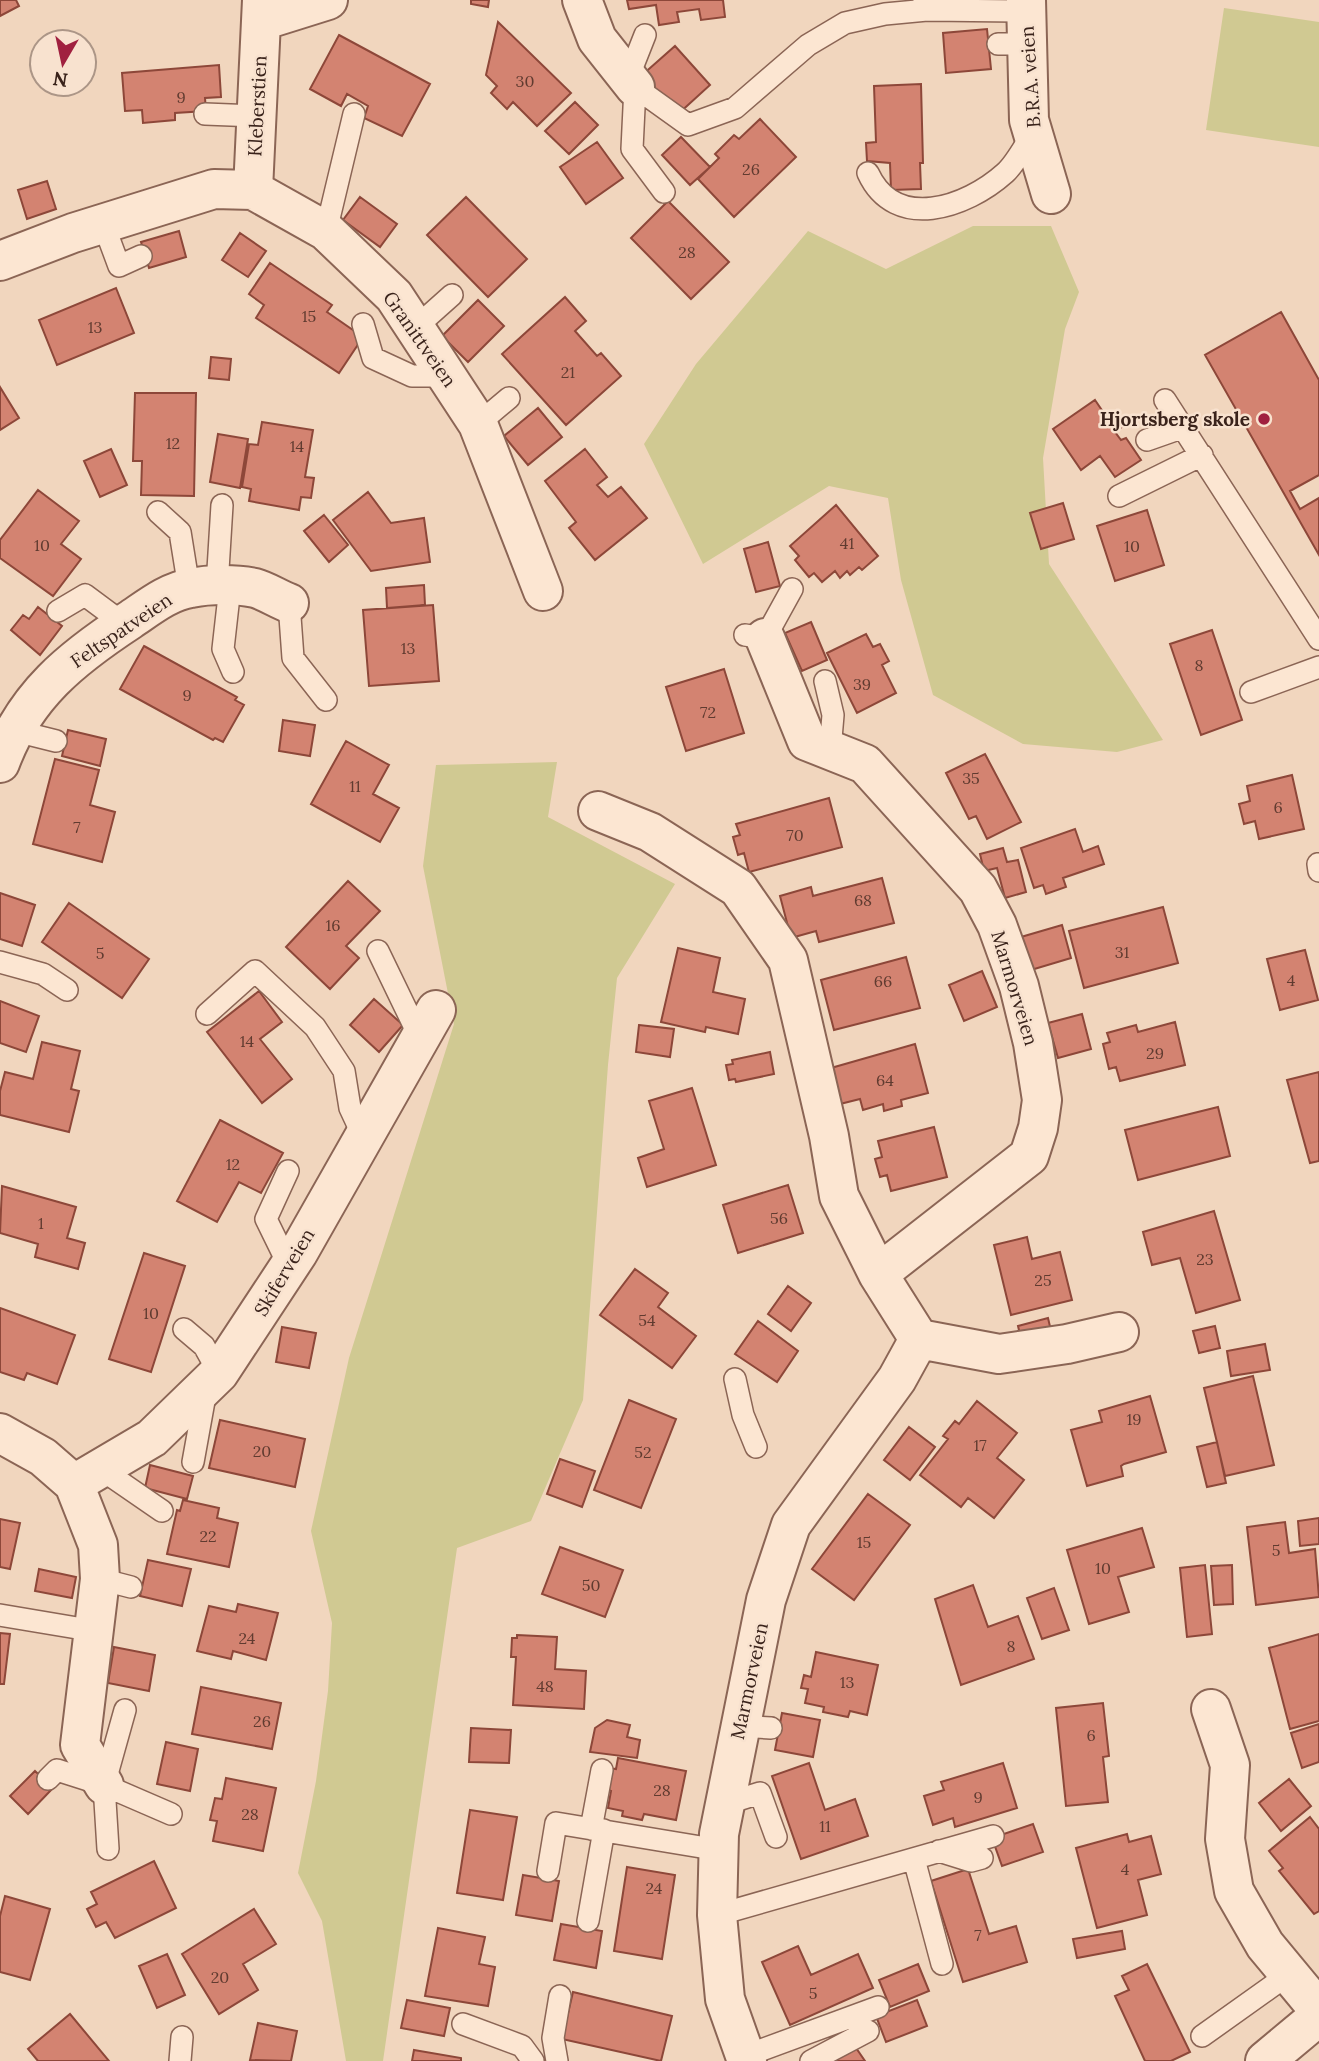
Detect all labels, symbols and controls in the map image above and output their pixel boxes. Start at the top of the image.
street label: B.R.A. veien [1014,25,1046,129]
north arrow [28,28,98,98]
street label: Kleberstien [242,55,272,157]
text: N [51,67,69,93]
house number: 30 [516,71,534,91]
house number: 9 [176,87,186,107]
house number: 26 [742,159,760,179]
house number: 28 [678,242,696,262]
street label: Granittveien [378,286,462,392]
house number: 15 [302,306,316,326]
house number: 13 [88,317,102,337]
house number: 21 [561,362,575,382]
place label: Hjortsberg skole [1100,407,1250,431]
marker: Hjortsberg skole [1256,411,1272,427]
house number: 12 [166,433,180,453]
house number: 14 [290,436,305,456]
house number: 41 [840,533,854,553]
house number: 10 [34,535,50,555]
house number: 10 [1124,536,1140,556]
street label: Feltspatveien [66,587,176,673]
house number: 13 [401,638,415,658]
house number: 8 [1195,655,1204,675]
house number: 39 [853,674,871,694]
house number: 9 [182,685,192,705]
house number: 72 [700,702,716,722]
house number: 35 [962,768,980,788]
house number: 11 [349,776,361,796]
house number: 6 [1273,797,1283,817]
house number: 7 [73,817,81,837]
house number: 70 [786,825,804,845]
house number: 68 [854,890,872,910]
house number: 16 [325,915,341,935]
street label: Marmorveien [986,928,1044,1048]
house number: 31 [1115,942,1130,962]
house number: 5 [96,943,104,963]
house number: 4 [1287,970,1296,990]
house number: 66 [874,971,892,991]
house number: 14 [240,1031,255,1051]
house number: 29 [1146,1043,1164,1063]
house number: 64 [876,1070,894,1090]
house number: 12 [226,1154,240,1174]
house number: 56 [770,1208,788,1228]
house number: 1 [38,1213,44,1233]
street label: Skiferveien [248,1224,320,1320]
house number: 23 [1196,1249,1214,1269]
house number: 25 [1034,1270,1052,1290]
house number: 10 [143,1303,159,1323]
house number: 54 [638,1310,656,1330]
house number: 19 [1126,1409,1142,1429]
house number: 17 [973,1435,987,1455]
house number: 20 [253,1441,271,1461]
house number: 52 [634,1442,652,1462]
house number: 22 [199,1526,217,1546]
house number: 15 [857,1532,871,1552]
house number: 5 [1272,1540,1280,1560]
house number: 10 [1095,1558,1111,1578]
house number: 50 [582,1575,600,1595]
street label: Marmorveien [725,1620,773,1742]
house number: 24 [239,1628,256,1648]
house number: 8 [1007,1636,1016,1656]
house number: 13 [840,1672,854,1692]
house number: 48 [536,1676,554,1696]
house number: 26 [253,1711,271,1731]
house number: 6 [1086,1725,1096,1745]
house number: 28 [653,1780,671,1800]
house number: 9 [973,1787,983,1807]
house number: 28 [241,1804,259,1824]
house number: 11 [819,1816,831,1836]
house number: 4 [1121,1859,1130,1879]
house number: 24 [646,1878,663,1898]
house number: 7 [974,1925,982,1945]
house number: 20 [211,1967,229,1987]
house number: 5 [809,1983,817,2003]

